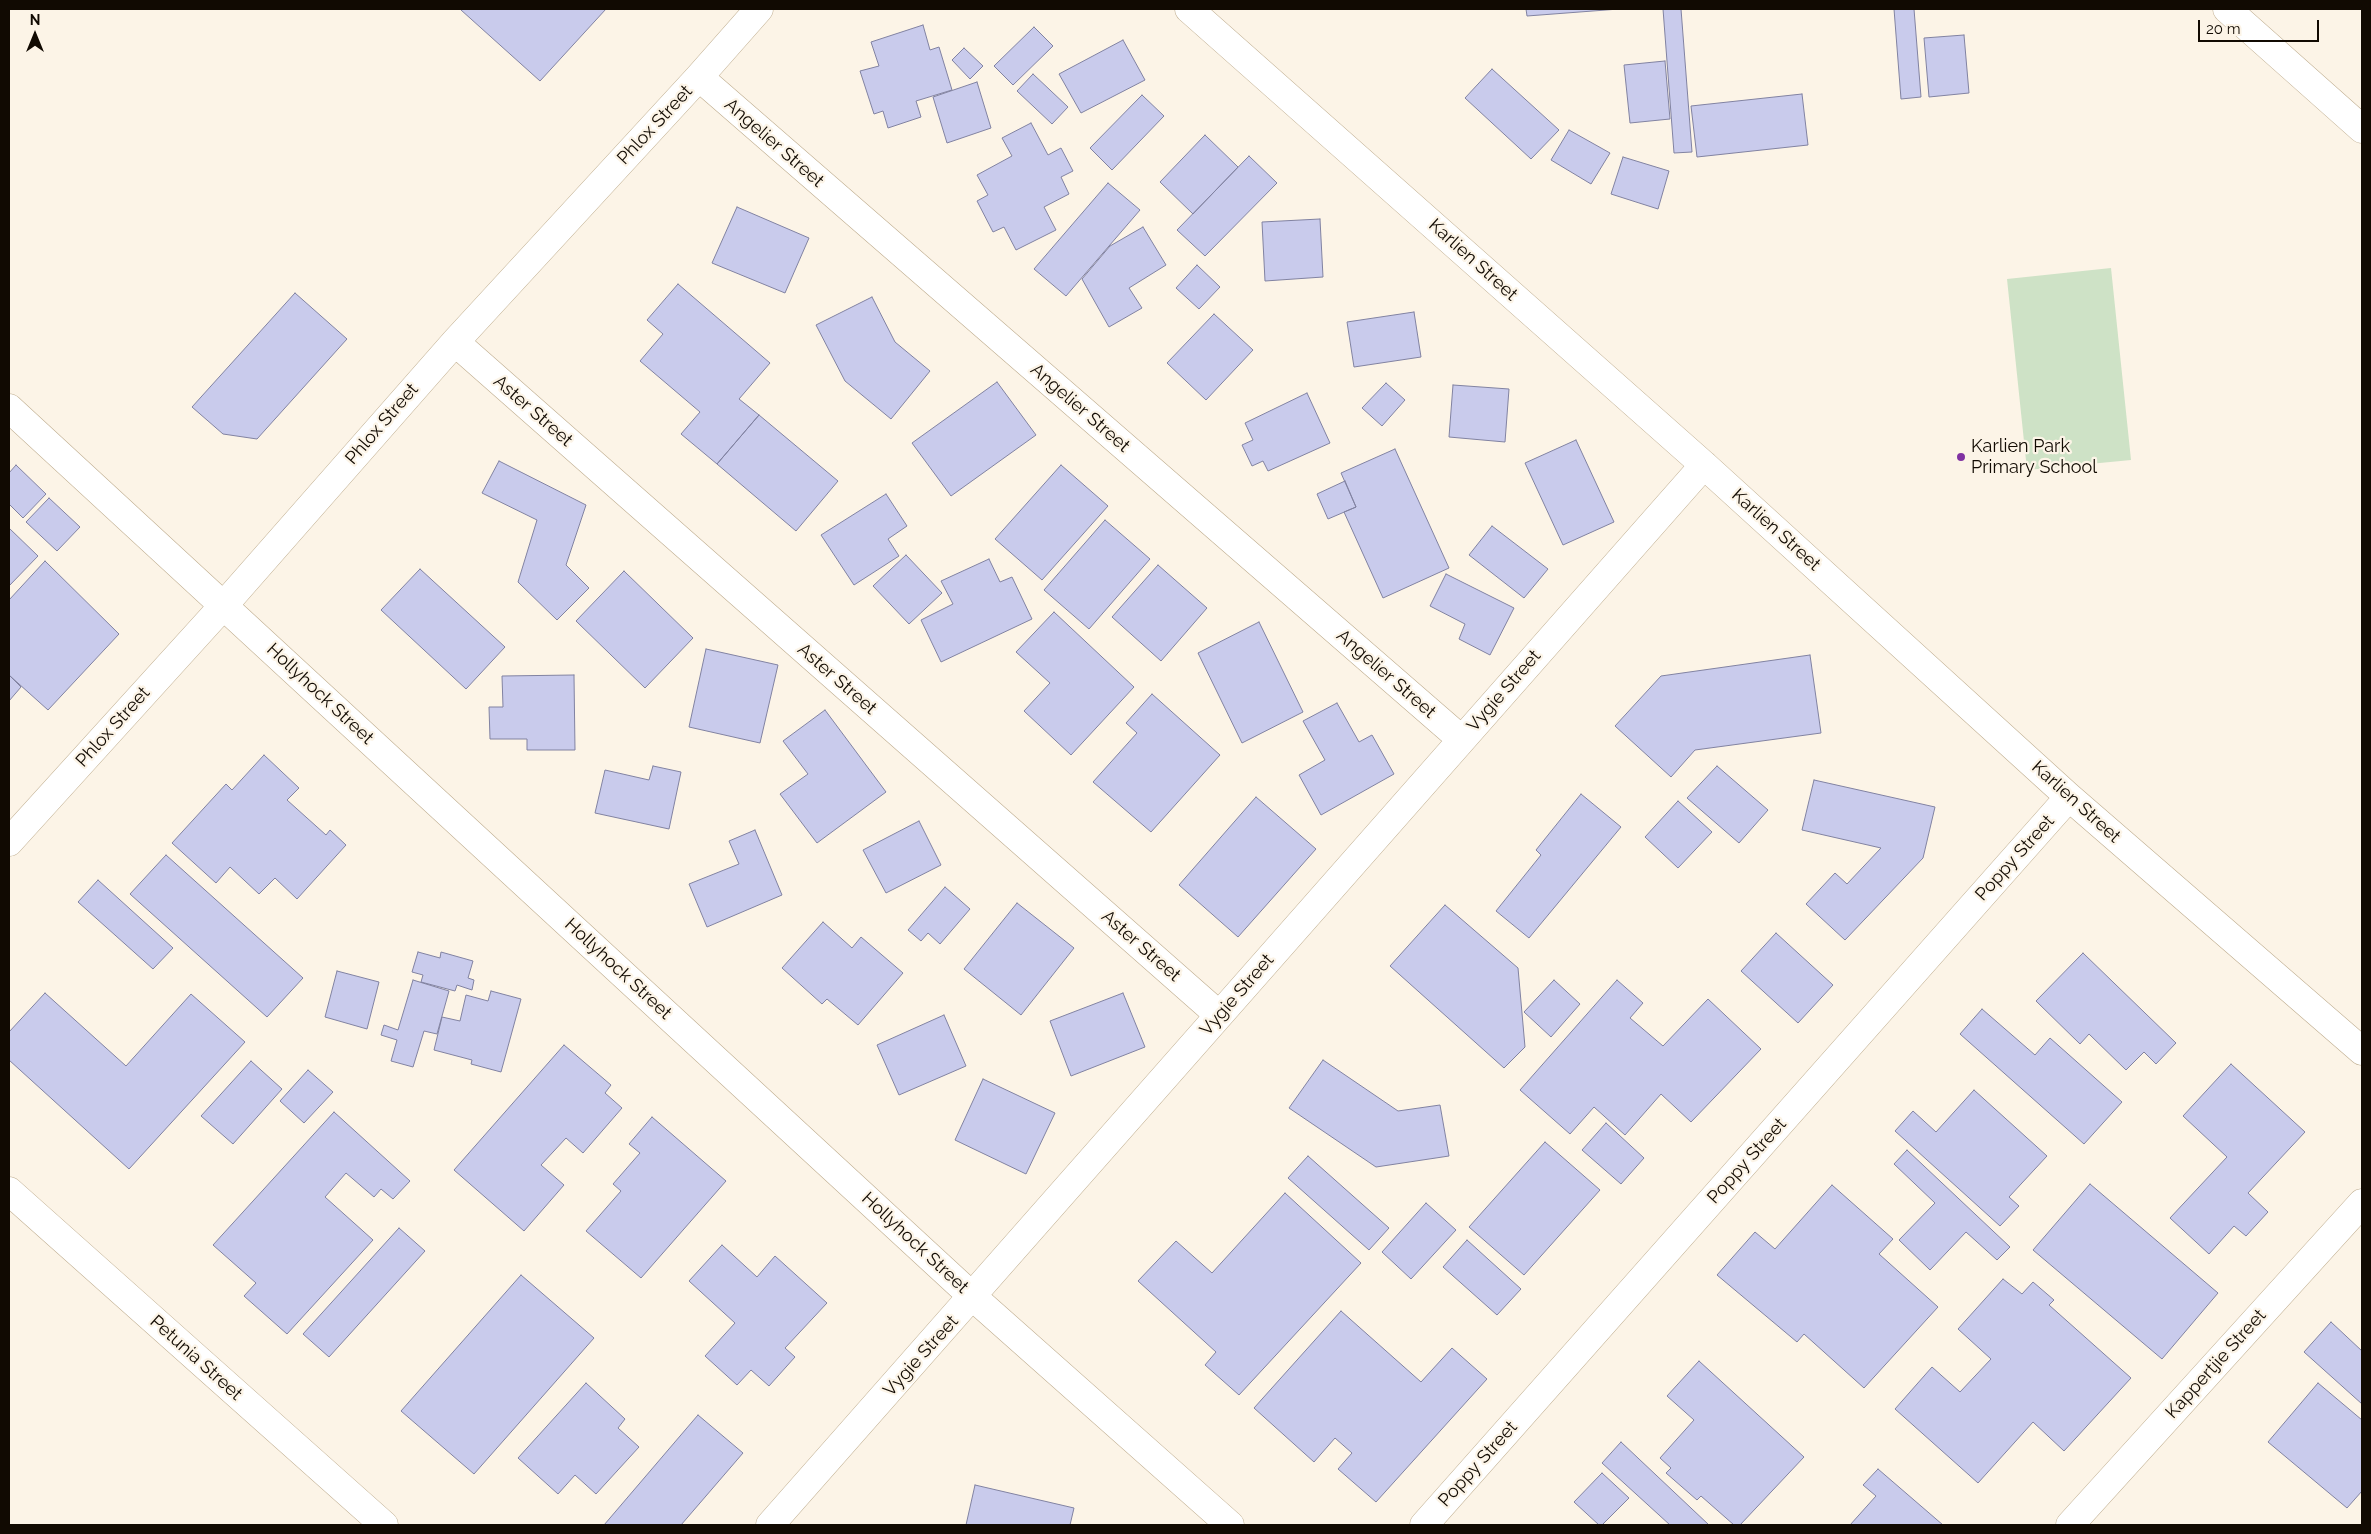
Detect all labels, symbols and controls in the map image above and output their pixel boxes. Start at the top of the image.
north arrow [10,10,60,60]
scale bar [2201,10,2322,42]
text: N [30,12,40,28]
text: 20 m [2206,20,2241,38]
street label: Phlox Street [613,81,697,169]
street label: Angelier Street [720,94,828,192]
street label: Karlien Street [1424,214,1522,306]
street label: Angelier Street [1026,359,1134,457]
street label: Aster Street [489,371,577,451]
street label: Phlox Street [341,379,423,469]
place label: Karlien Park Primary School [1971,436,2097,478]
marker: Karlien Park Primary School [1955,451,1967,463]
street label: Karlien Street [1727,484,1825,576]
street label: Angelier Street [1332,625,1440,723]
street label: Hollyhock Street [262,639,378,749]
street label: Aster Street [793,639,881,719]
street label: Vygie Street [1463,646,1545,736]
street label: Phlox Street [71,682,155,772]
street label: Karlien Street [2027,756,2125,848]
street label: Poppy Street [1971,811,2059,905]
street label: Aster Street [1097,906,1185,986]
street label: Hollyhock Street [560,914,676,1024]
street label: Vygie Street [1196,950,1278,1040]
street label: Poppy Street [1703,1114,1791,1208]
street label: Hollyhock Street [857,1188,973,1298]
street label: Kappertjie Street [2161,1305,2271,1423]
street label: Petunia Street [145,1311,247,1405]
street label: Vygie Street [879,1311,963,1401]
street label: Poppy Street [1434,1417,1522,1511]

